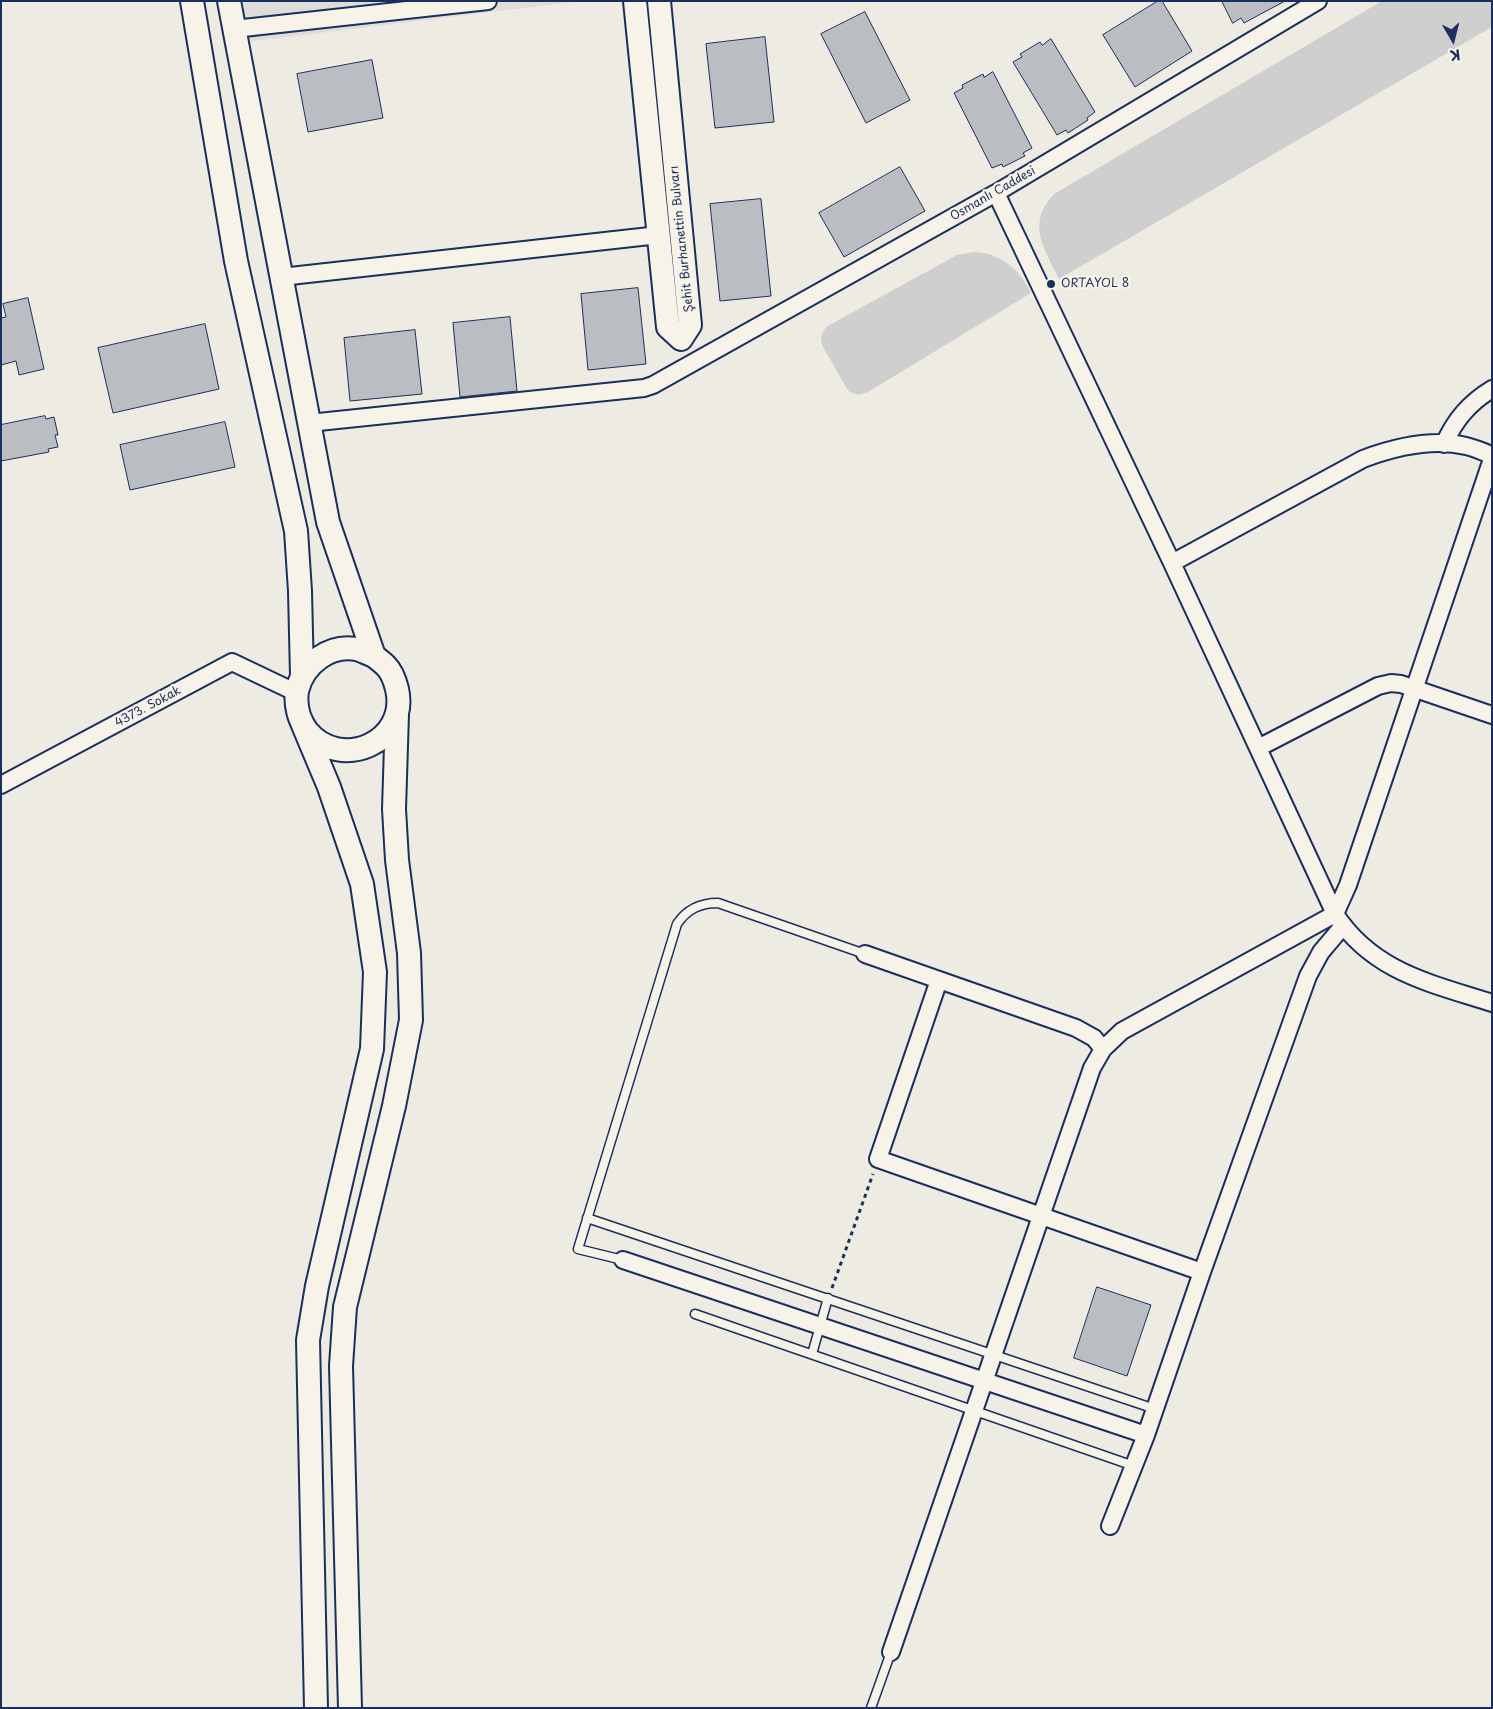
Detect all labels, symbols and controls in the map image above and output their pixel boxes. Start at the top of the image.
north arrow [1428,15,1478,65]
text: K [1449,44,1462,66]
street label: Osmanlı Caddesi [948,164,1038,224]
street label: Şehit Burhanettin Bulvarı [667,165,697,313]
place label: ORTAYOL 8 [1061,277,1129,291]
marker: ORTAYOL 8 [1045,278,1057,290]
street label: 4373. Sokak [112,684,184,730]

